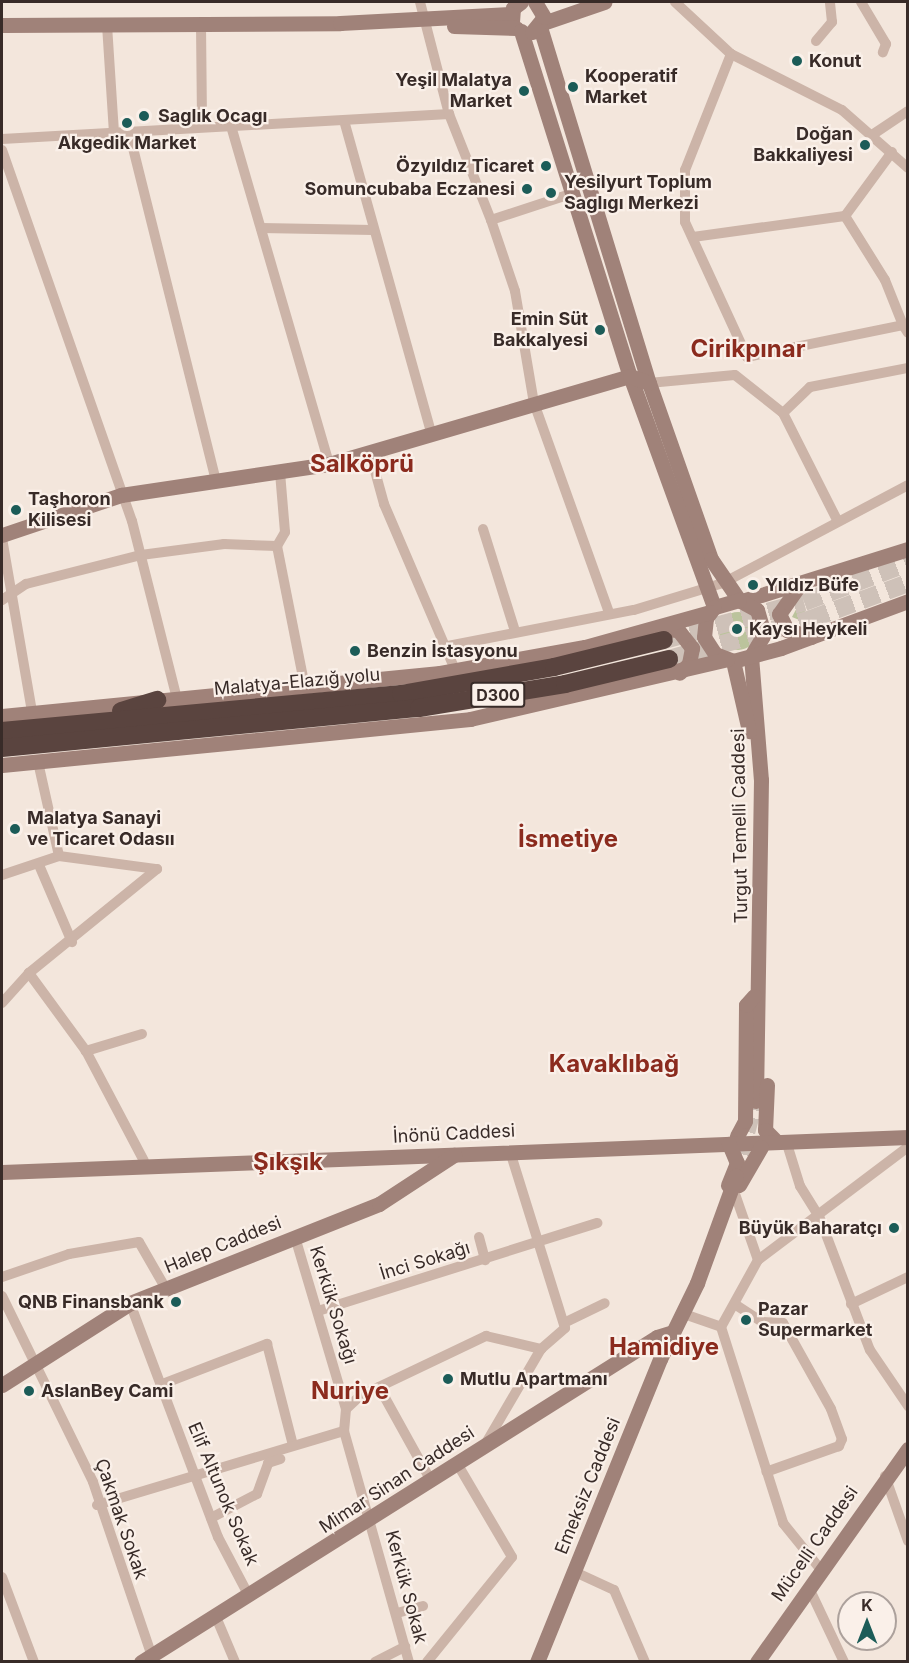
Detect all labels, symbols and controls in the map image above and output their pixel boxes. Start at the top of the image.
place label: Konut [809,50,861,72]
marker: Konut [790,54,804,68]
place label: Kooperatif Market [585,66,678,109]
place label: Yeşil Malatya Market [395,70,512,112]
marker: Kooperatif Market [566,80,580,94]
marker: Yeşil Malatya Market [517,84,531,98]
place label: Saglık Ocagı [158,105,267,127]
marker: Saglık Ocagı [135,107,153,125]
marker: Akgedik Market [120,116,134,130]
place label: Doğan Bakkaliyesi [753,124,853,166]
place label: Akgedik Market [58,132,196,154]
marker: Doğan Bakkaliyesi [858,138,872,152]
place label: Özyıldız Ticaret [396,155,534,177]
marker: Özyıldız Ticaret [539,159,553,173]
place label: Yesilyurt Toplum Saglıgı Merkezi [564,172,712,214]
place label: Somuncubaba Eczanesi [305,178,515,200]
marker: Somuncubaba Eczanesi [520,182,534,196]
marker: Yesilyurt Toplum Saglıgı Merkezi [542,184,560,202]
place label: Emin Süt Bakkalyesi [493,309,588,352]
marker: Emin Süt Bakkalyesi [593,323,607,337]
district label: Cirikpınar [691,335,805,363]
district label: Salköprü [310,450,414,478]
place label: Taşhoron Kilisesi [28,489,111,532]
marker: Taşhoron Kilisesi [9,503,23,517]
place label: Yıldız Büfe [765,574,859,596]
marker: Yıldız Büfe [746,578,760,592]
place label: Kaysı Heykeli [749,618,867,640]
marker: Kaysı Heykeli [730,622,744,636]
place label: Benzin İstasyonu [367,640,518,662]
marker: Benzin İstasyonu [348,644,362,658]
street label: Malatya-Elazığ yolu [213,664,381,700]
road number: D300 [470,682,526,708]
street label: Turgut Temelli Caddesi [728,728,752,924]
place label: Malatya Sanayi ve Ticaret Odasıı [27,808,175,850]
marker: Malatya Sanayi ve Ticaret Odasıı [8,822,22,836]
district label: İsmetiye [518,825,618,853]
district label: Kavaklıbağ [549,1050,679,1078]
street label: İnönü Caddesi [392,1120,516,1148]
district label: Şıkşık [253,1148,323,1176]
street label: Halep Caddesi [161,1212,285,1278]
place label: Büyük Baharatçı [739,1217,882,1239]
marker: Büyük Baharatçı [887,1221,901,1235]
street label: İnci Sokağı [377,1237,473,1285]
street label: Kerkük Sokağı [305,1243,361,1367]
place label: QNB Finansbank [18,1291,164,1313]
marker: QNB Finansbank [169,1295,183,1309]
place label: Pazar Supermarket [758,1299,872,1342]
marker: Pazar Supermarket [739,1313,753,1327]
district label: Hamidiye [609,1333,719,1361]
place label: Mutlu Apartmanı [460,1368,608,1390]
marker: Mutlu Apartmanı [441,1372,455,1386]
district label: Nuriye [311,1377,389,1405]
place label: AslanBey Cami [41,1380,173,1402]
marker: AslanBey Cami [22,1384,36,1398]
street label: Emeksiz Caddesi [551,1415,625,1557]
street label: Elif Altunok Sokak [183,1419,263,1569]
street label: Mimar Sinan Caddesi [315,1422,479,1538]
street label: Çakmak Sokak [90,1456,152,1582]
street label: Mücelli Caddesi [767,1482,863,1606]
street label: Kerkük Sokak [380,1528,432,1646]
north arrow [837,1591,897,1651]
text: K [861,1595,873,1615]

